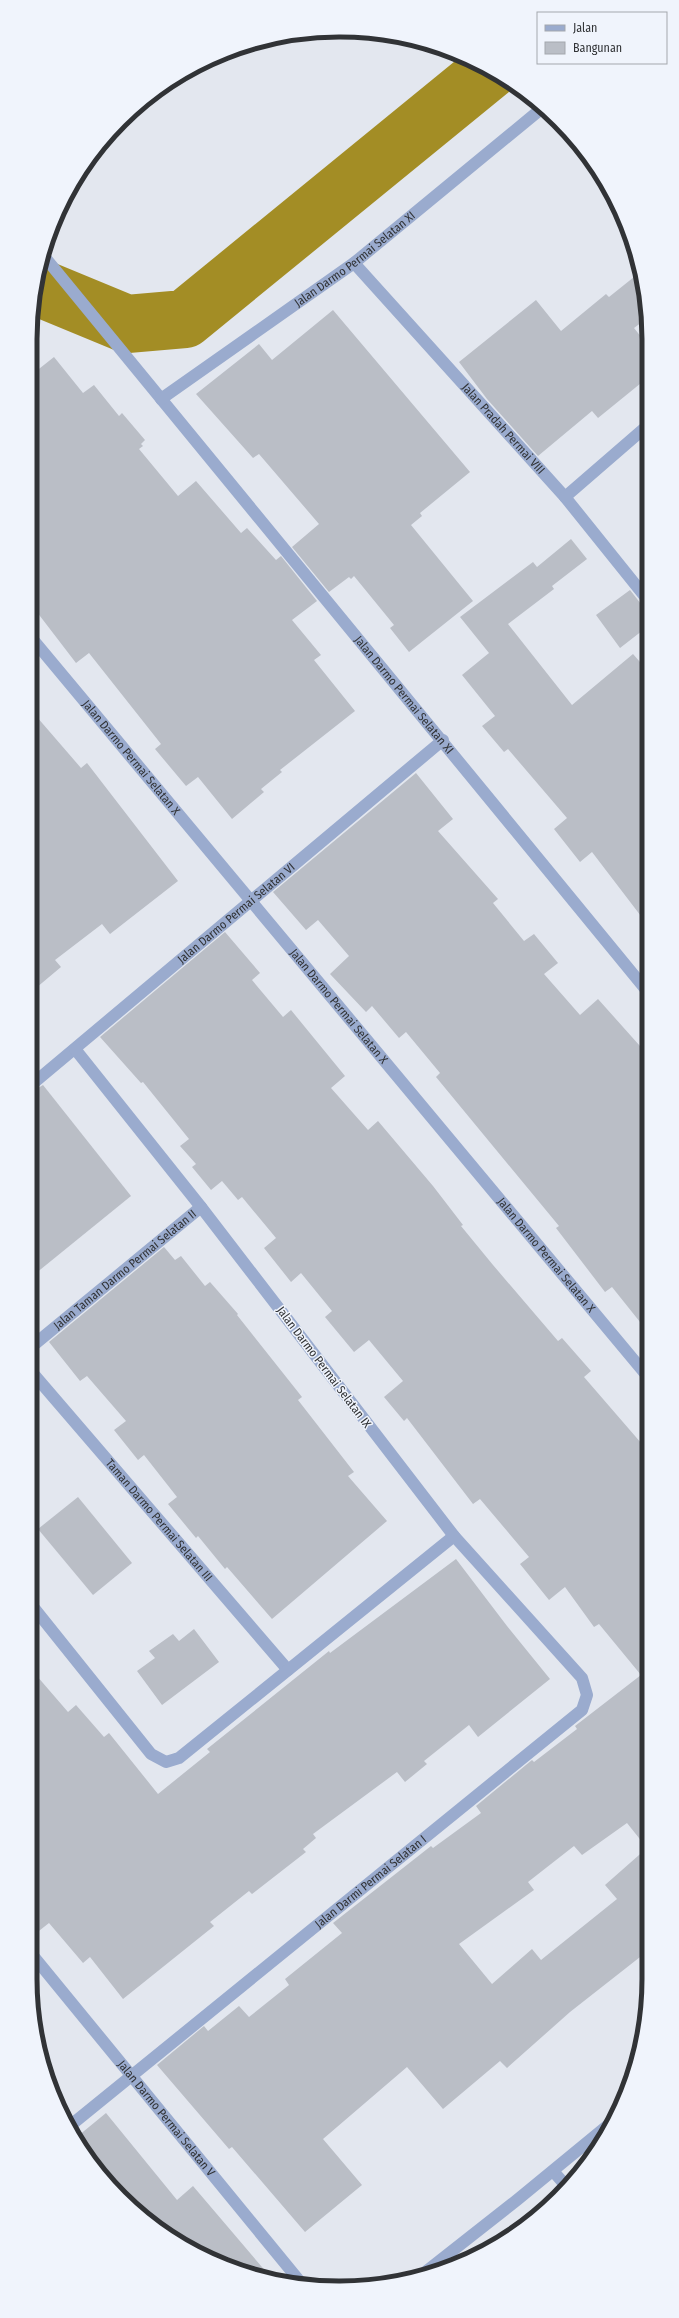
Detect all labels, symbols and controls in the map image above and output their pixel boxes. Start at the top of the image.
legend [537,12,667,64]
text: Jalan [573,21,597,35]
text: Bangunan [573,41,622,55]
street label: Jalan Darmo Permai Selatan XI [292,209,418,310]
street label: Jalan Pradah Permai VIII [459,380,548,477]
street label: Jalan Darmo Permai Selatan XI [351,633,456,757]
street label: Jalan Darmo Permai Selatan X [79,697,183,818]
street label: Jalan Darmo Permai Selatan VI [175,860,298,966]
street label: Jalan Darmo Permai Selatan X [287,946,391,1067]
street label: Jalan Darmo Permai Selatan X [494,1195,598,1315]
street label: Jalan Taman Darmo Permai Selatan II [51,1207,199,1333]
street label: Jalan Darmo Permai Selatan IX [274,1304,374,1430]
street label: Taman Darmo Permai Selatan III [103,1456,216,1584]
street label: Jalan Darmi Permai Selatan I [312,1832,429,1931]
street label: Jalan Darmo Permai Selatan V [115,2058,218,2180]

